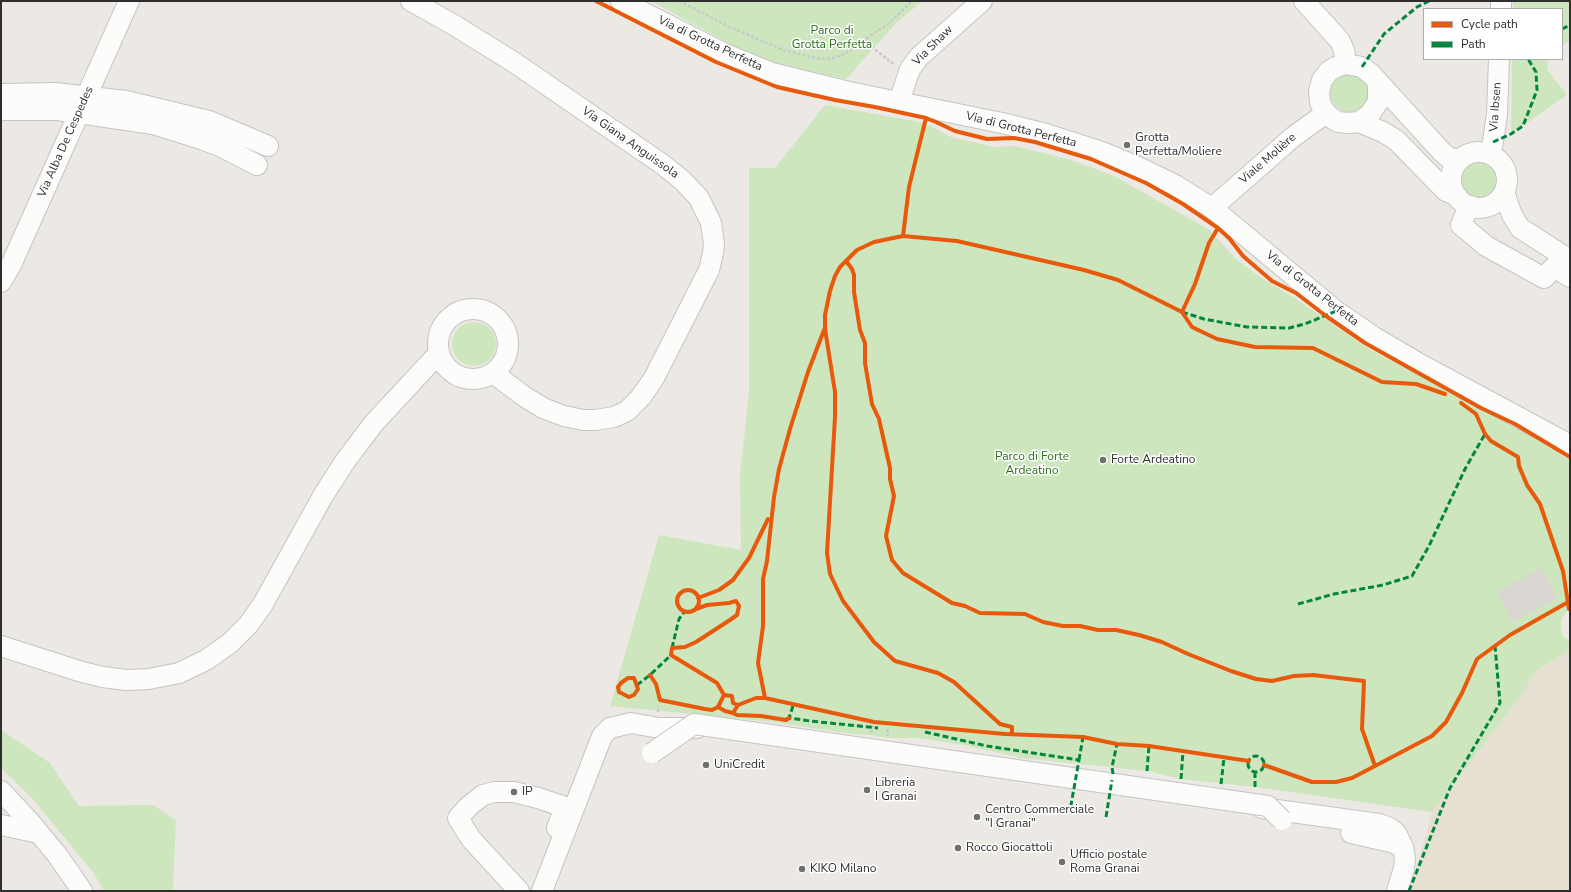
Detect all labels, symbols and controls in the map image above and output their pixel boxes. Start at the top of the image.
legend [1423,8,1563,60]
street label: Via di Grotta Perfetta [655,13,765,75]
text: Cycle path [1461,16,1518,32]
street label: Via Shaw [910,23,956,69]
park label: Parco di Grotta Perfetta [792,24,872,52]
text: Path [1461,36,1486,52]
street label: Via Ibsen [1487,82,1505,132]
street label: Via Alba De Cespedes [35,84,97,200]
street label: Via Giana Anguissola [579,104,681,182]
street label: Via di Grotta Perfetta [964,109,1078,151]
street label: Viale Molière [1237,130,1299,188]
place label: Grotta Perfetta/Moliere [1135,131,1222,159]
marker: Grotta Perfetta/Moliere [1122,140,1132,150]
street label: Via di Grotta Perfetta [1263,248,1361,330]
park label: Parco di Forte Ardeatino [995,450,1069,478]
place label: Forte Ardeatino [1111,453,1195,467]
marker: Forte Ardeatino [1098,455,1108,465]
place label: UniCredit [714,758,765,772]
marker: UniCredit [701,760,711,770]
place label: Libreria I Granai [875,776,916,804]
place label: IP [522,785,533,799]
marker: Libreria I Granai [862,785,872,795]
marker: IP [509,787,519,797]
place label: Centro Commerciale "I Granai" [985,803,1094,831]
marker: Centro Commerciale "I Granai" [972,812,982,822]
place label: Rocco Giocattoli [966,841,1052,855]
marker: Rocco Giocattoli [953,843,963,853]
place label: Ufficio postale Roma Granai [1070,848,1147,876]
marker: Ufficio postale Roma Granai [1057,857,1067,867]
place label: KIKO Milano [810,862,876,876]
marker: KIKO Milano [797,864,807,874]

